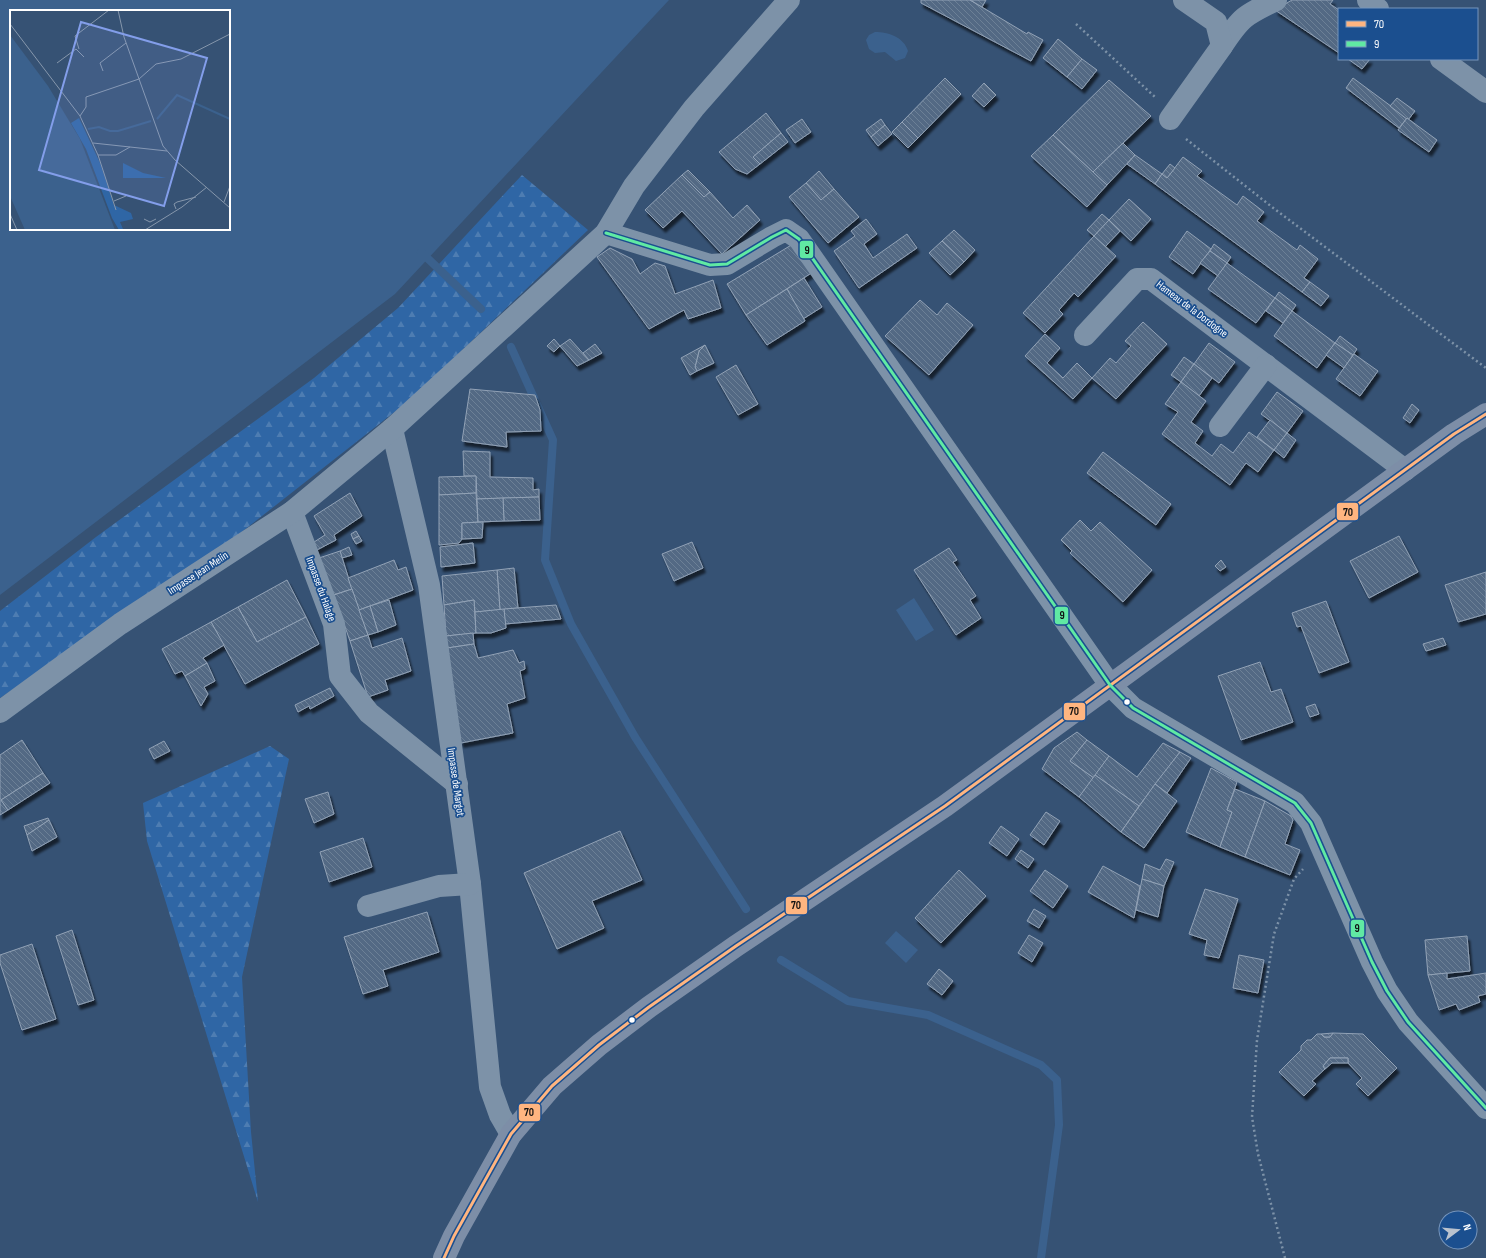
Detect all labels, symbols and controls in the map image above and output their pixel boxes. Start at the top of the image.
legend [1338,8,1478,60]
inset map [10,10,230,230]
text: 70 [1374,17,1384,32]
text: 9 [1374,37,1379,52]
line badge: 9 [799,240,814,259]
text: 9 [804,244,810,257]
street label: Hameau de la Dordogne [1154,278,1230,340]
line badge: 70 [1336,502,1359,521]
text: 70 [1343,506,1353,519]
street label: Impasse Jean Melin [165,549,231,597]
street label: Impasse du Halage [303,555,339,623]
line badge: 9 [1054,606,1069,625]
text: 9 [1059,609,1065,622]
unlabelled marker [1122,697,1132,707]
line badge: 70 [1063,702,1086,721]
text: 70 [1069,705,1079,718]
street label: Impasse de Margot [445,747,467,818]
line badge: 70 [785,896,808,915]
text: 70 [791,899,801,912]
line badge: 9 [1350,919,1365,938]
text: 9 [1354,922,1360,935]
unlabelled marker [627,1015,637,1025]
line badge: 70 [518,1103,541,1122]
text: 70 [524,1106,534,1119]
north arrow [1438,1210,1478,1250]
text: N [1460,1223,1474,1232]

